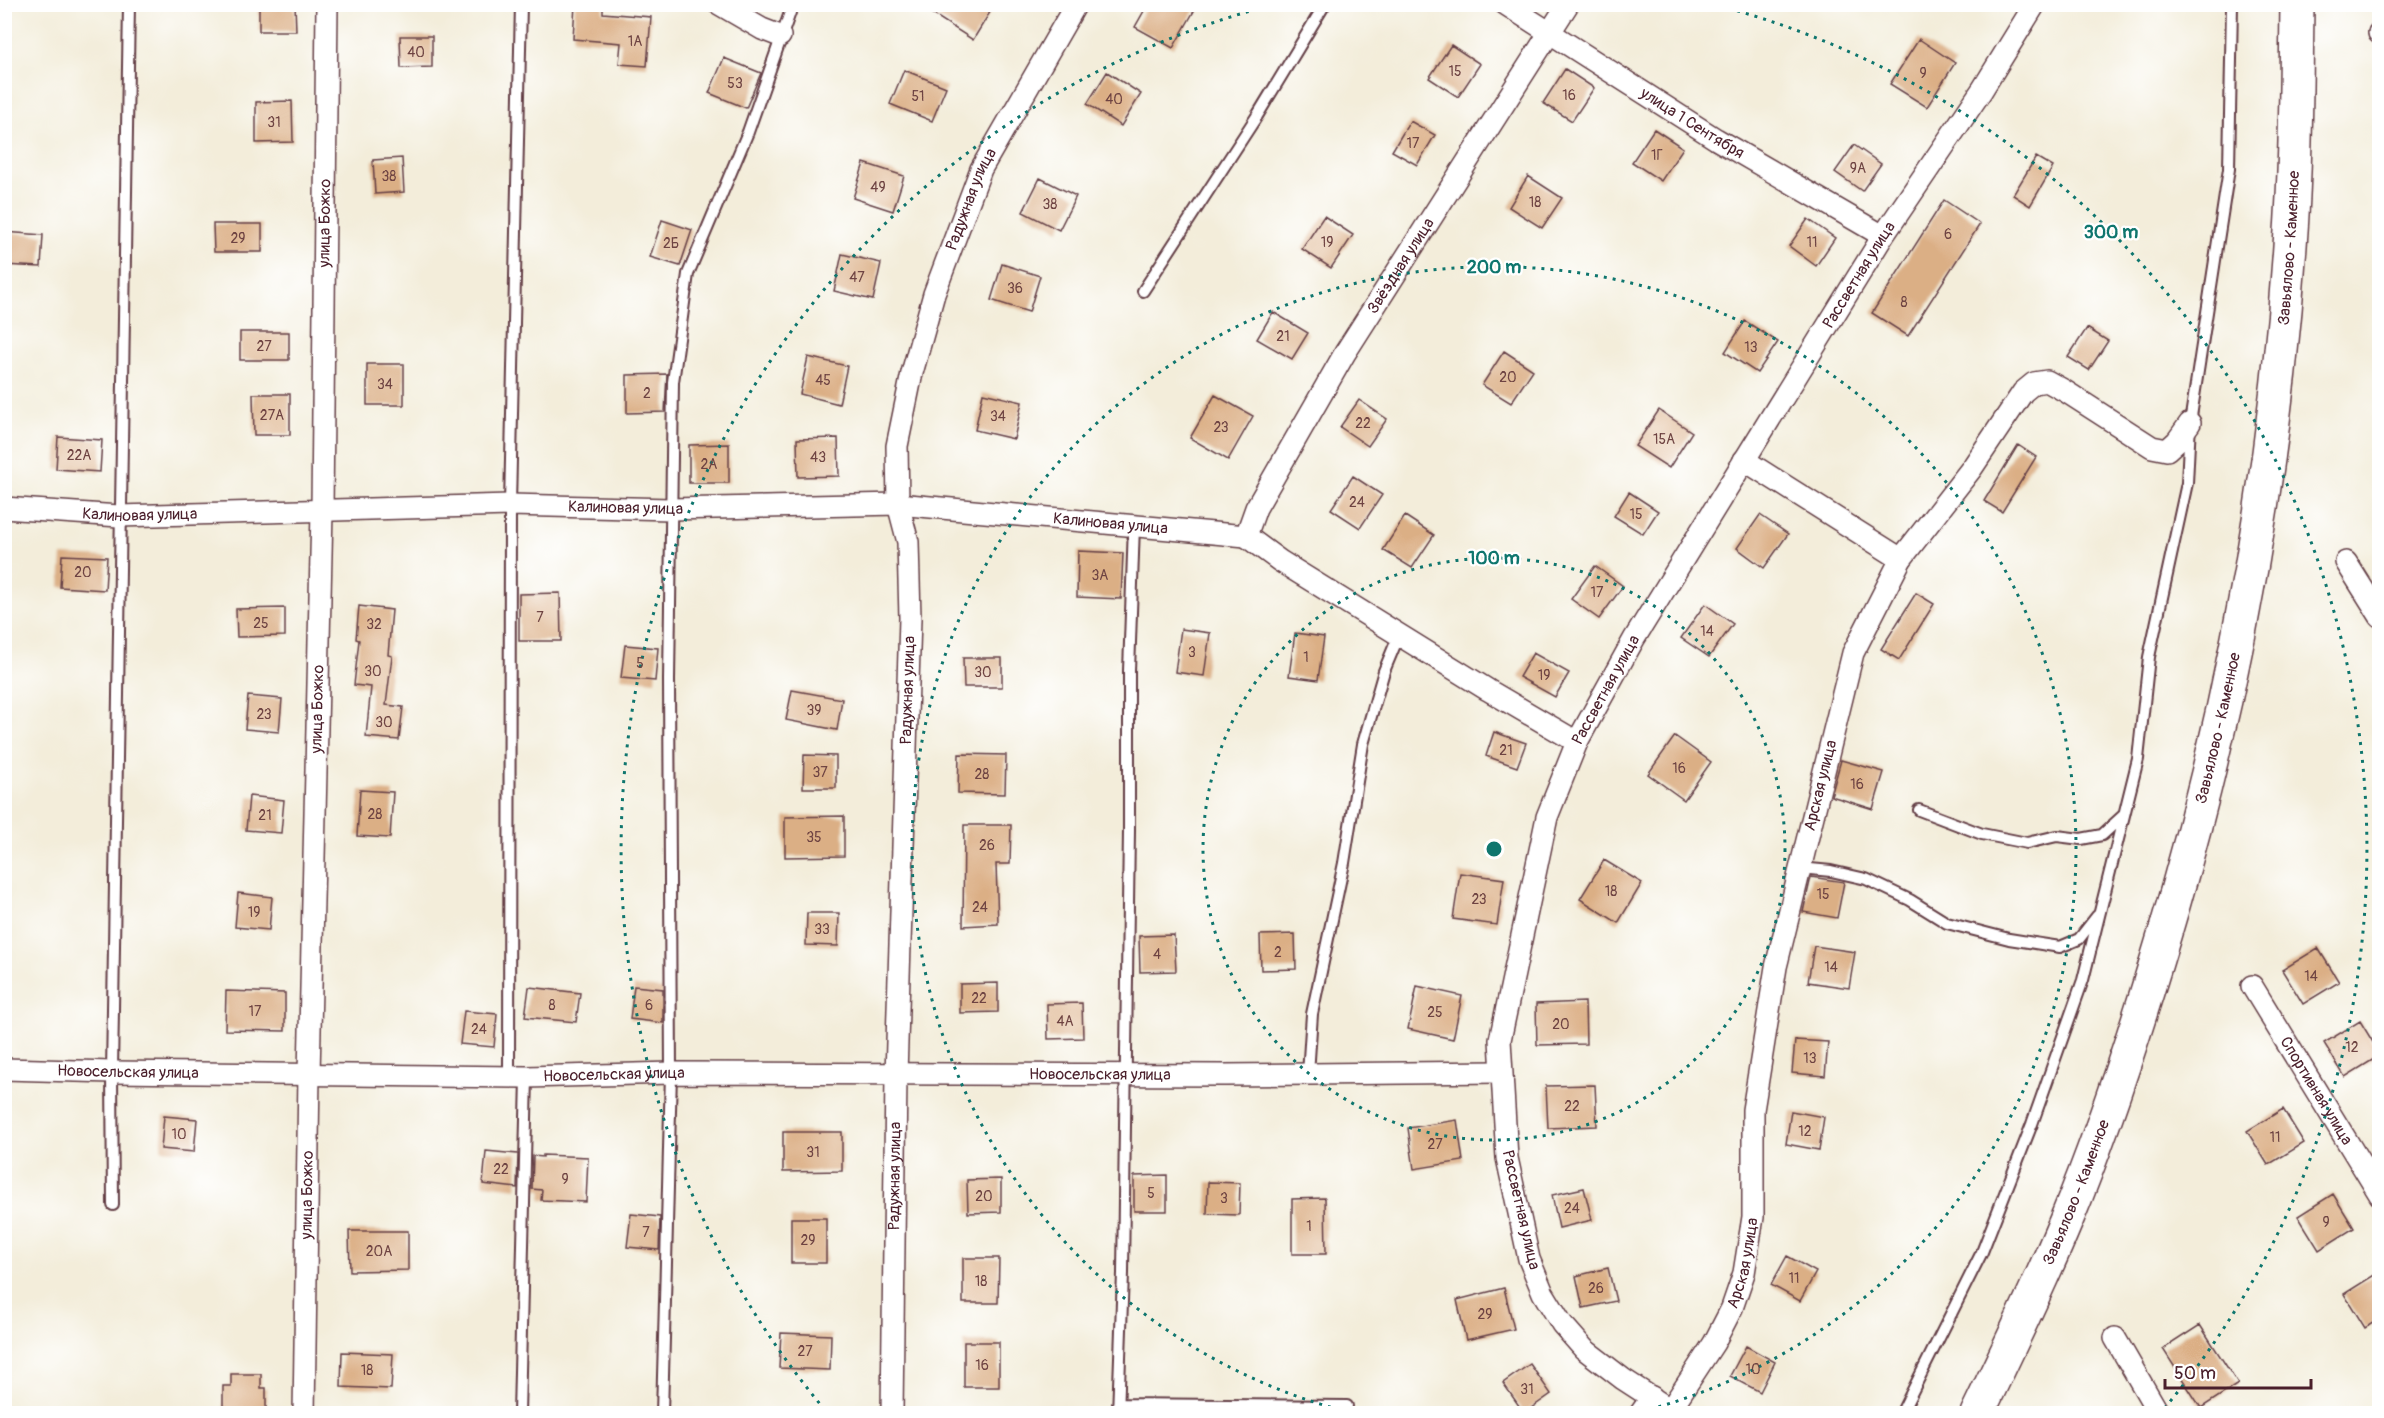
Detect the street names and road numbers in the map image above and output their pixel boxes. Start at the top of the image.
street label: улица 1 Сентября [1636,83,1748,163]
street label: Радужная улица [941,144,1001,253]
street label: Завьялово - Каменное [2274,170,2304,326]
street label: улица Божко [314,178,335,269]
street label: Звёздная улица [1363,214,1439,317]
street label: Рассветная улица [1818,218,1900,332]
street label: Калиновая улица [568,496,683,519]
street label: Калиновая улица [82,503,197,526]
street label: Калиновая улица [1052,508,1169,539]
street label: Рассветная улица [1568,632,1644,748]
street label: Радужная улица [896,636,919,745]
street label: Завьялово - Каменное [2191,651,2245,806]
street label: улица Божко [306,664,328,755]
street label: Арская улица [1800,738,1841,833]
street label: Спортивная улица [2275,1033,2357,1149]
street label: Новосельская улица [57,1060,199,1083]
street label: Новосельская улица [543,1063,685,1087]
street label: Новосельская улица [1029,1064,1171,1085]
street label: Завьялово - Каменное [2038,1117,2114,1268]
street label: Радужная улица [884,1122,905,1230]
street label: Рассветная улица [1498,1148,1544,1272]
street label: улица Божко [297,1150,318,1241]
street label: Арская улица [1723,1216,1763,1311]

